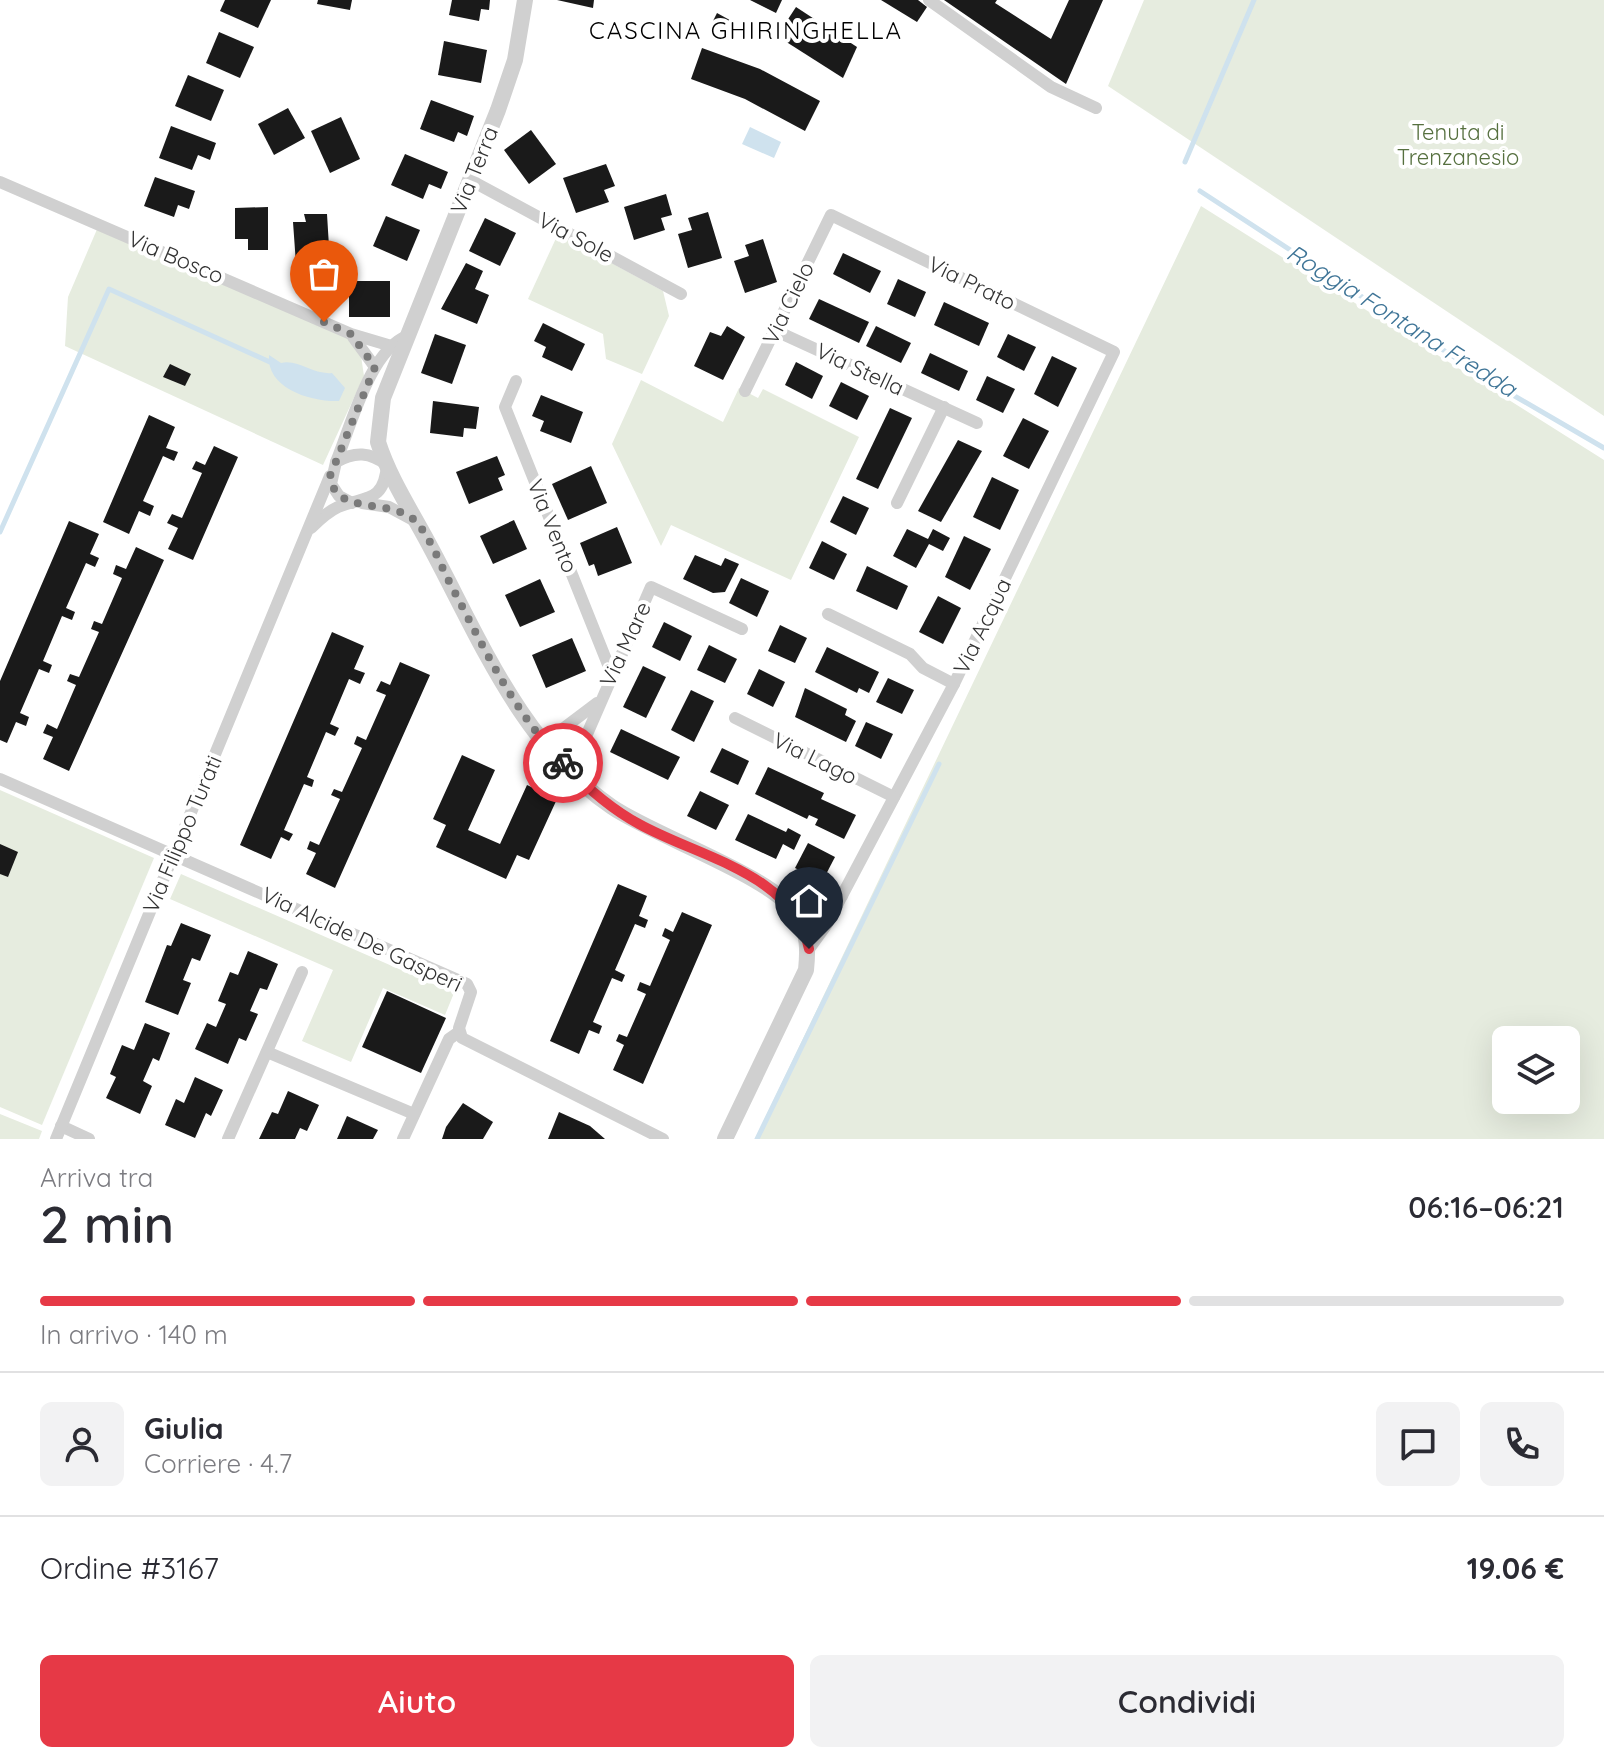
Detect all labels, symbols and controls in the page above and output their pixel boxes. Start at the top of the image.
district label: CASCINA GHIRINGHELLA [589,15,903,45]
park label: Tenuta di Trenzanesio [1397,118,1519,171]
street label: Via Terra [444,122,504,218]
street label: Via Sole [533,205,619,269]
street label: Via Bosco [124,224,228,290]
water label: Roggia Fontana Fredda [1282,237,1524,404]
pin [290,240,358,322]
street label: Via Prato [924,250,1020,316]
icon: bag [302,252,346,296]
street label: Via Cielo [756,257,820,349]
street label: Via Stella [811,336,909,402]
street label: Via Vento [522,475,584,577]
street label: Via Acqua [947,573,1017,679]
street label: Via Mare [593,597,657,691]
courier [523,723,603,803]
street label: Via Lago [768,726,862,790]
icon: bike [541,741,585,785]
street label: Via Filippo Turati [136,751,228,917]
pin [775,867,843,949]
icon: home [787,879,831,923]
street label: Via Alcide De Gasperi [257,880,467,998]
map controls [1492,1026,1580,1114]
button: layers [1492,1026,1580,1114]
text: Arriva tra [40,1161,153,1194]
text: 06:16–06:21 [1408,1188,1564,1226]
text: 2 min [40,1191,174,1256]
text: In arrivo · 140 m [40,1318,228,1351]
button: person [40,1402,124,1486]
button: chat [1376,1402,1460,1486]
button: phone [1480,1402,1564,1486]
text: Giulia [144,1409,224,1447]
text: Corriere · 4.7 [144,1447,292,1480]
text: Ordine #3167 [40,1549,219,1587]
text: 19.06 € [1467,1549,1564,1587]
button: Aiuto [40,1655,794,1747]
button: Condividi [810,1655,1564,1747]

